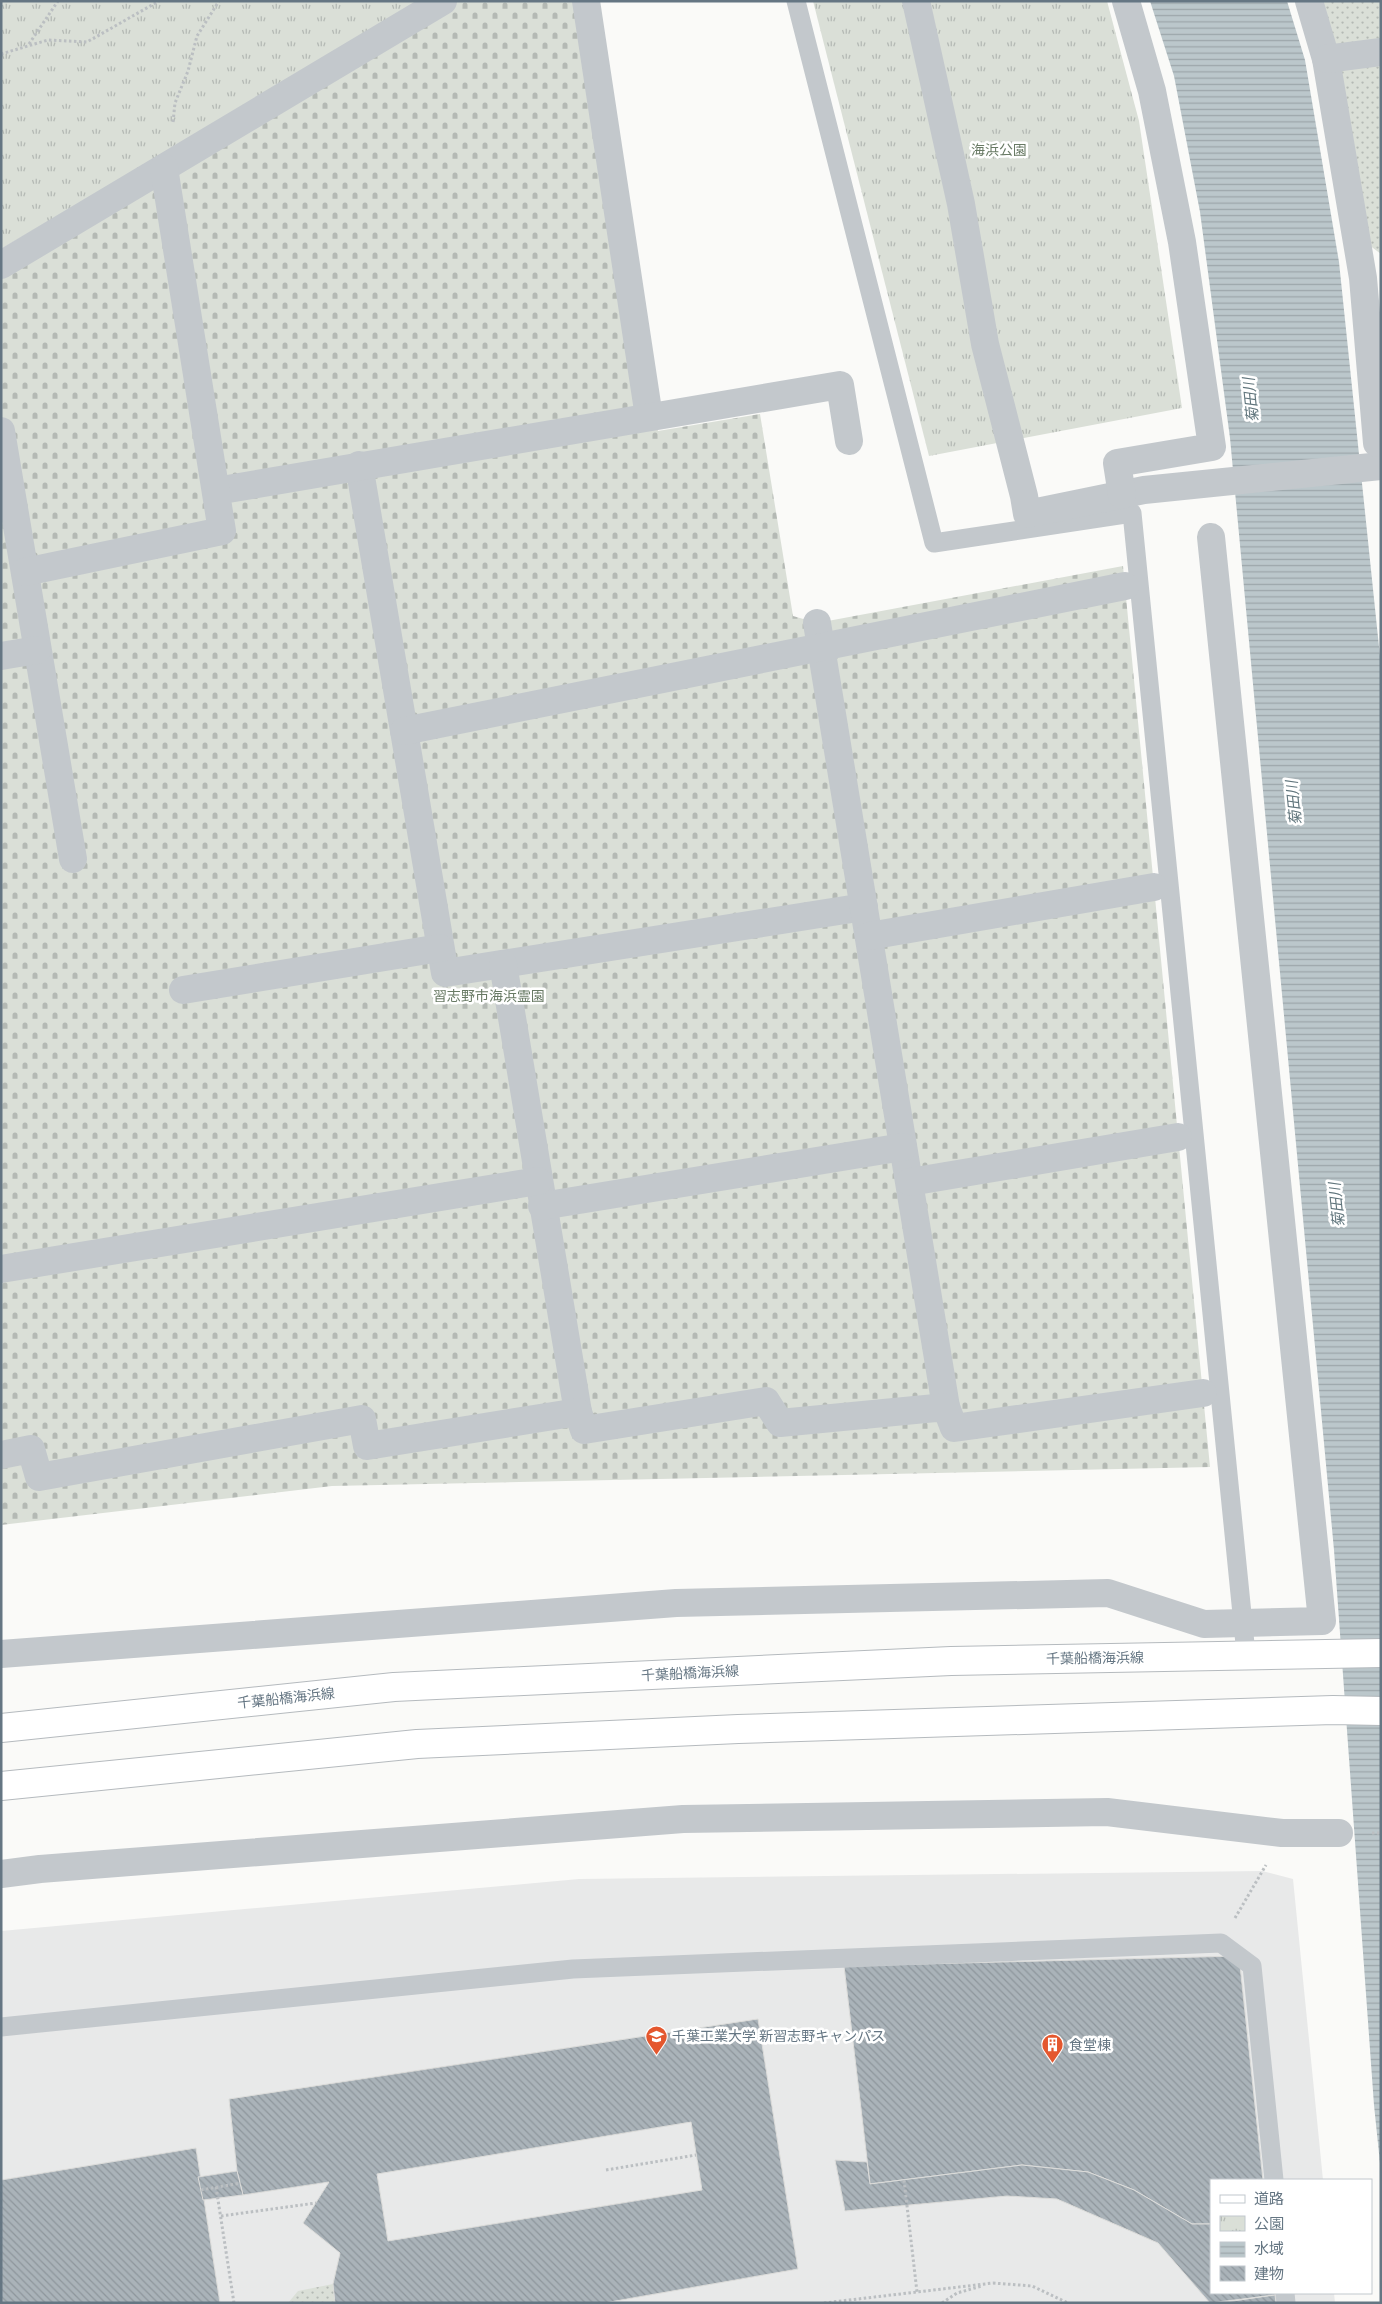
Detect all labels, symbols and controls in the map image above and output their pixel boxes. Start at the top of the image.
park label: 海浜公園 [971,142,1027,158]
water label: 菊田川 [1239,375,1262,423]
water label: 菊田川 [1282,778,1305,826]
park label: 習志野市海浜霊園 [433,988,545,1004]
water label: 菊田川 [1325,1180,1348,1228]
street label: 千葉船橋海浜線 [1046,1649,1144,1667]
street label: 千葉船橋海浜線 [641,1662,739,1684]
street label: 千葉船橋海浜線 [236,1685,336,1711]
school or university icon: 千葉工業大学 新習志野キャンパス [644,2024,668,2055]
place label: 千葉工業大学 新習志野キャンパス [672,2028,885,2044]
building icon: 食堂棟 [1041,2033,1065,2064]
place label: 食堂棟 [1069,2037,1111,2053]
legend [1210,2179,1372,2294]
text: 道路 [1254,2190,1284,2208]
text: 公園 [1254,2215,1284,2233]
text: 水域 [1254,2240,1284,2258]
text: 建物 [1254,2265,1284,2283]

